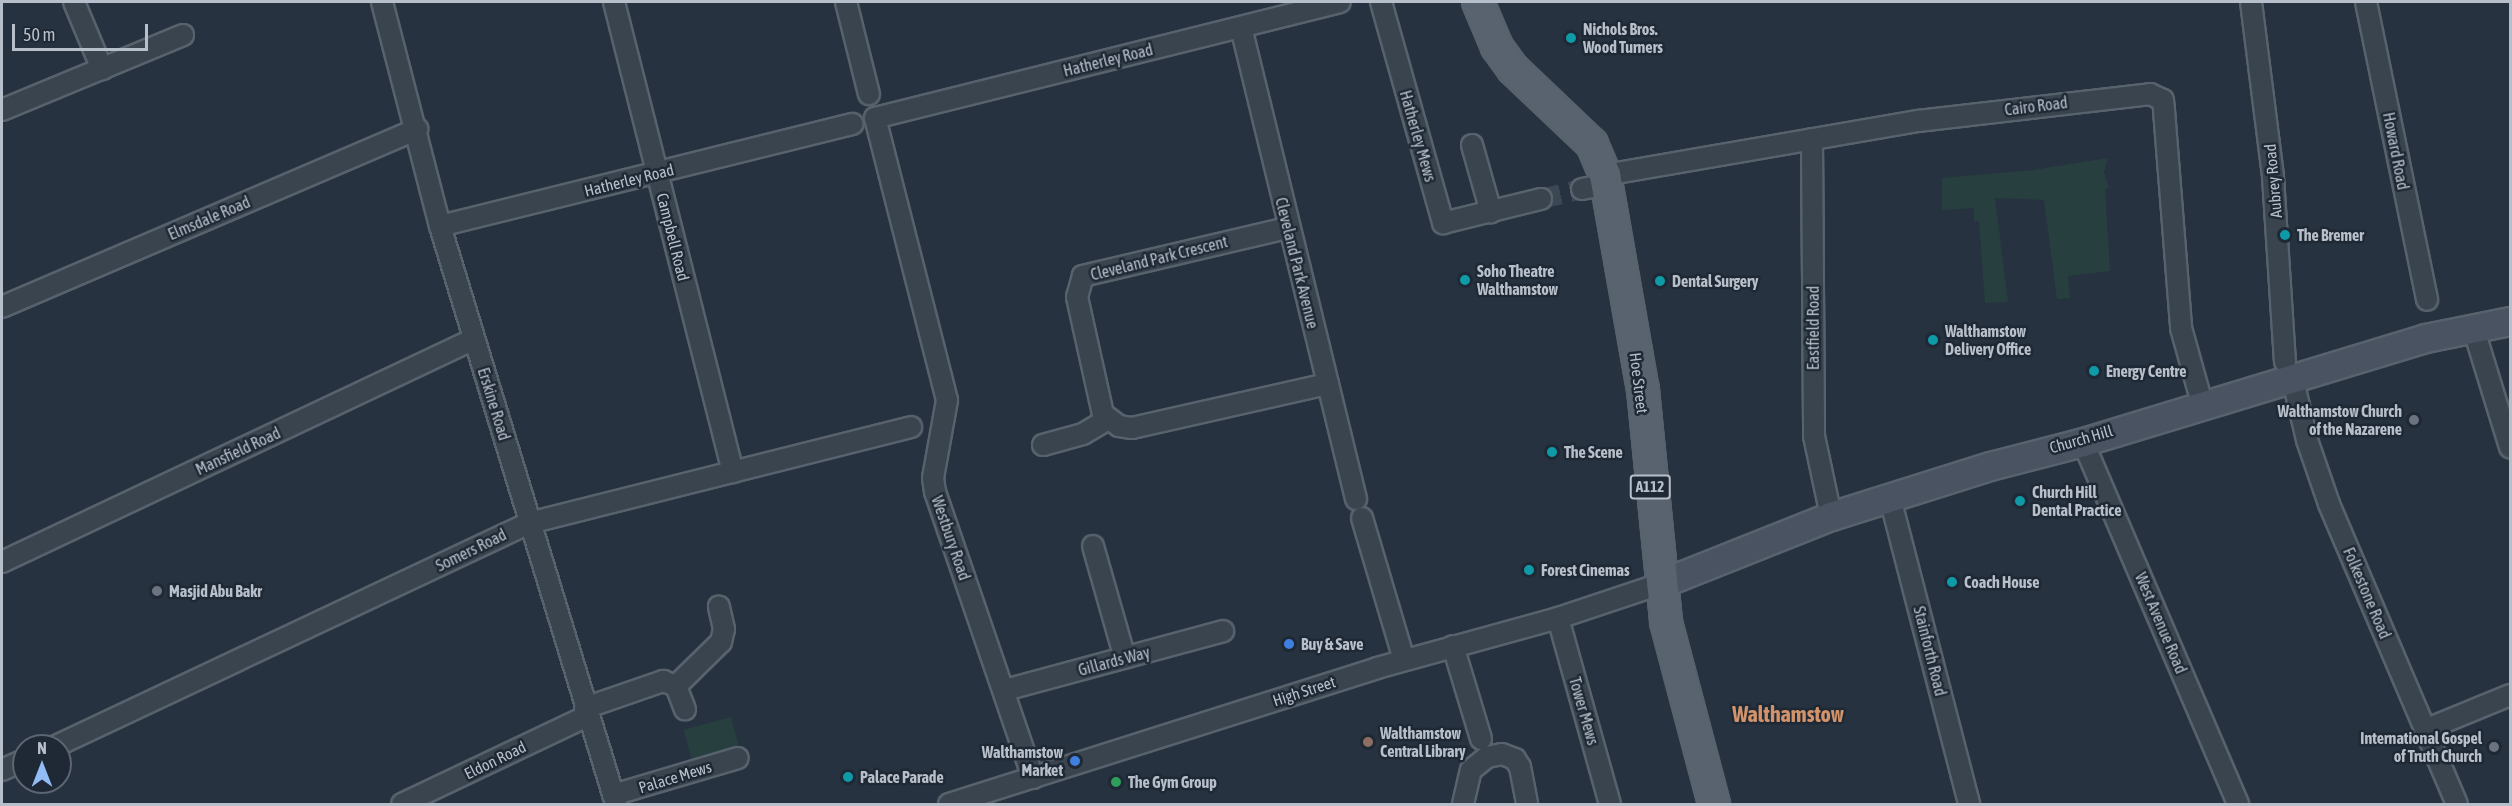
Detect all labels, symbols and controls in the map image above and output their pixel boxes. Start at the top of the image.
scale bar [15,12,152,50]
place label: Nichols Bros. Wood Turners [1583,19,1663,57]
text: 50 m [23,24,55,45]
marker: Nichols Bros. Wood Turners [1564,31,1578,45]
street label: Hatherley Road [1061,40,1155,80]
street label: Hatherley Mews [1396,88,1440,184]
street label: Cairo Road [2003,93,2069,119]
street label: Howard Road [2379,111,2413,191]
street label: Aubrey Road [2260,143,2286,219]
street label: Hatherley Road [582,160,676,200]
street label: Campbell Road [653,191,693,283]
street label: Elmsdale Road [165,192,253,244]
street label: Cleveland Park Avenue [1271,195,1323,331]
place label: The Bremer [2297,225,2364,245]
marker: The Bremer [2278,228,2292,242]
street label: Cleveland Park Crescent [1088,232,1230,284]
place label: Soho Theatre Walthamstow [1477,261,1558,299]
place label: Dental Surgery [1672,271,1758,291]
marker: Soho Theatre Walthamstow [1458,273,1472,287]
marker: Dental Surgery [1653,274,1667,288]
street label: Eastfield Road [1803,286,1823,370]
place label: Walthamstow Delivery Office [1945,321,2031,359]
marker: Walthamstow Delivery Office [1926,333,1940,347]
street label: Hoe Street [1626,351,1652,415]
place label: Energy Centre [2106,361,2187,381]
marker: Energy Centre [2087,364,2101,378]
street label: Erskine Road [474,365,514,443]
place label: Walthamstow Church of the Nazarene [2278,401,2402,439]
marker: Walthamstow Church of the Nazarene [2407,413,2421,427]
street label: Church Hill [2047,421,2115,457]
street label: Mansfield Road [193,423,283,479]
place label: The Scene [1564,442,1623,462]
marker: The Scene [1545,445,1559,459]
road number: A112 [1629,475,1671,499]
place label: Church Hill Dental Practice [2032,482,2122,520]
street label: Westbury Road [928,493,974,583]
marker: Church Hill Dental Practice [2013,494,2027,508]
street label: Somers Road [433,525,509,575]
street label: Folkestone Road [2339,544,2395,642]
place label: Forest Cinemas [1541,560,1630,580]
marker: Forest Cinemas [1522,563,1536,577]
street label: West Avenue Road [2131,570,2191,676]
place label: Coach House [1964,572,2039,592]
marker: Coach House [1945,575,1959,589]
place label: Masjid Abu Bakr [169,581,262,601]
marker: Masjid Abu Bakr [150,584,164,598]
street label: Stainforth Road [1910,604,1950,698]
place label: Buy & Save [1301,634,1363,654]
marker: Buy & Save [1282,637,1296,651]
street label: Gillards Way [1076,642,1152,680]
street label: High Street [1270,672,1338,710]
street label: Tower Mews [1565,675,1603,747]
district label: Walthamstow [1732,702,1844,728]
place label: Walthamstow Central Library [1380,723,1466,761]
place label: International Gospel of Truth Church [2360,728,2482,766]
north arrow [12,734,72,794]
marker: Walthamstow Central Library [1361,735,1375,749]
street label: Eldon Road [461,737,529,783]
text: N [37,739,47,757]
marker: International Gospel of Truth Church [2487,740,2501,754]
place label: Walthamstow Market [982,742,1063,780]
marker: Walthamstow Market [1068,754,1082,768]
street label: Palace Mews [636,757,714,797]
place label: Palace Parade [860,767,944,787]
marker: Palace Parade [841,770,855,784]
place label: The Gym Group [1128,772,1217,792]
marker: The Gym Group [1109,775,1123,789]

